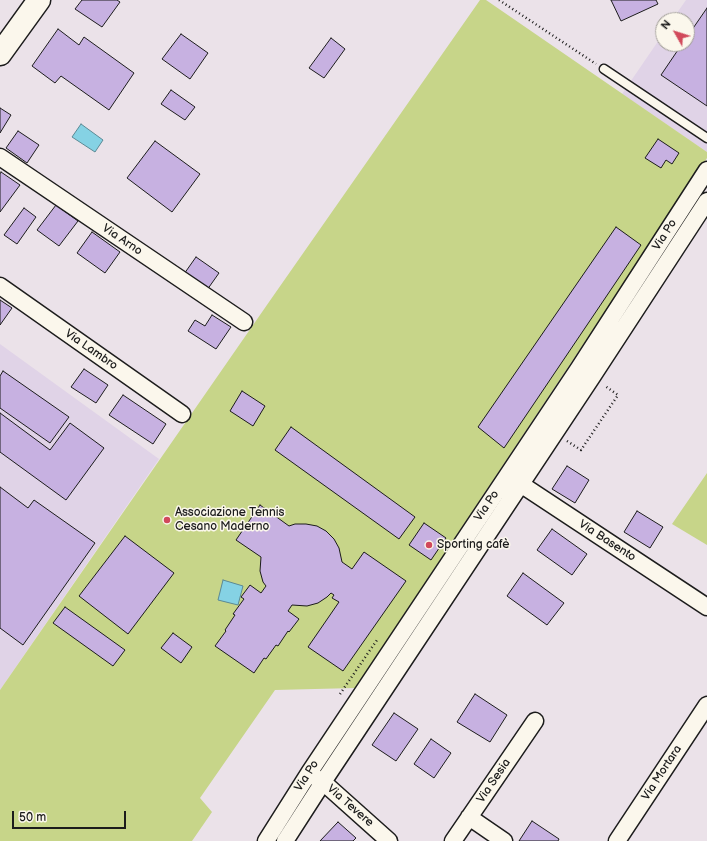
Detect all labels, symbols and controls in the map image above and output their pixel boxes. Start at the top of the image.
north arrow [655,12,695,52]
text: N [658,17,674,32]
street label: Via Po [650,217,680,253]
street label: Via Arno [99,221,145,259]
street label: Via Lambro [62,327,120,373]
street label: Via Po [471,488,503,524]
place label: Associazione Tennis Cesano Maderno [175,506,284,534]
marker: Associazione Tennis Cesano Maderno [162,515,172,525]
street label: Via Basento [576,517,638,565]
place label: Sporting cafè [437,538,510,552]
marker: Sporting cafè [424,540,434,550]
street label: Via Mortara [639,743,685,803]
street label: Via Sesia [474,756,514,806]
street label: Via Po [292,758,322,794]
street label: Via Tevere [324,782,376,830]
scale bar [14,803,128,829]
text: 50 m [19,810,46,825]

